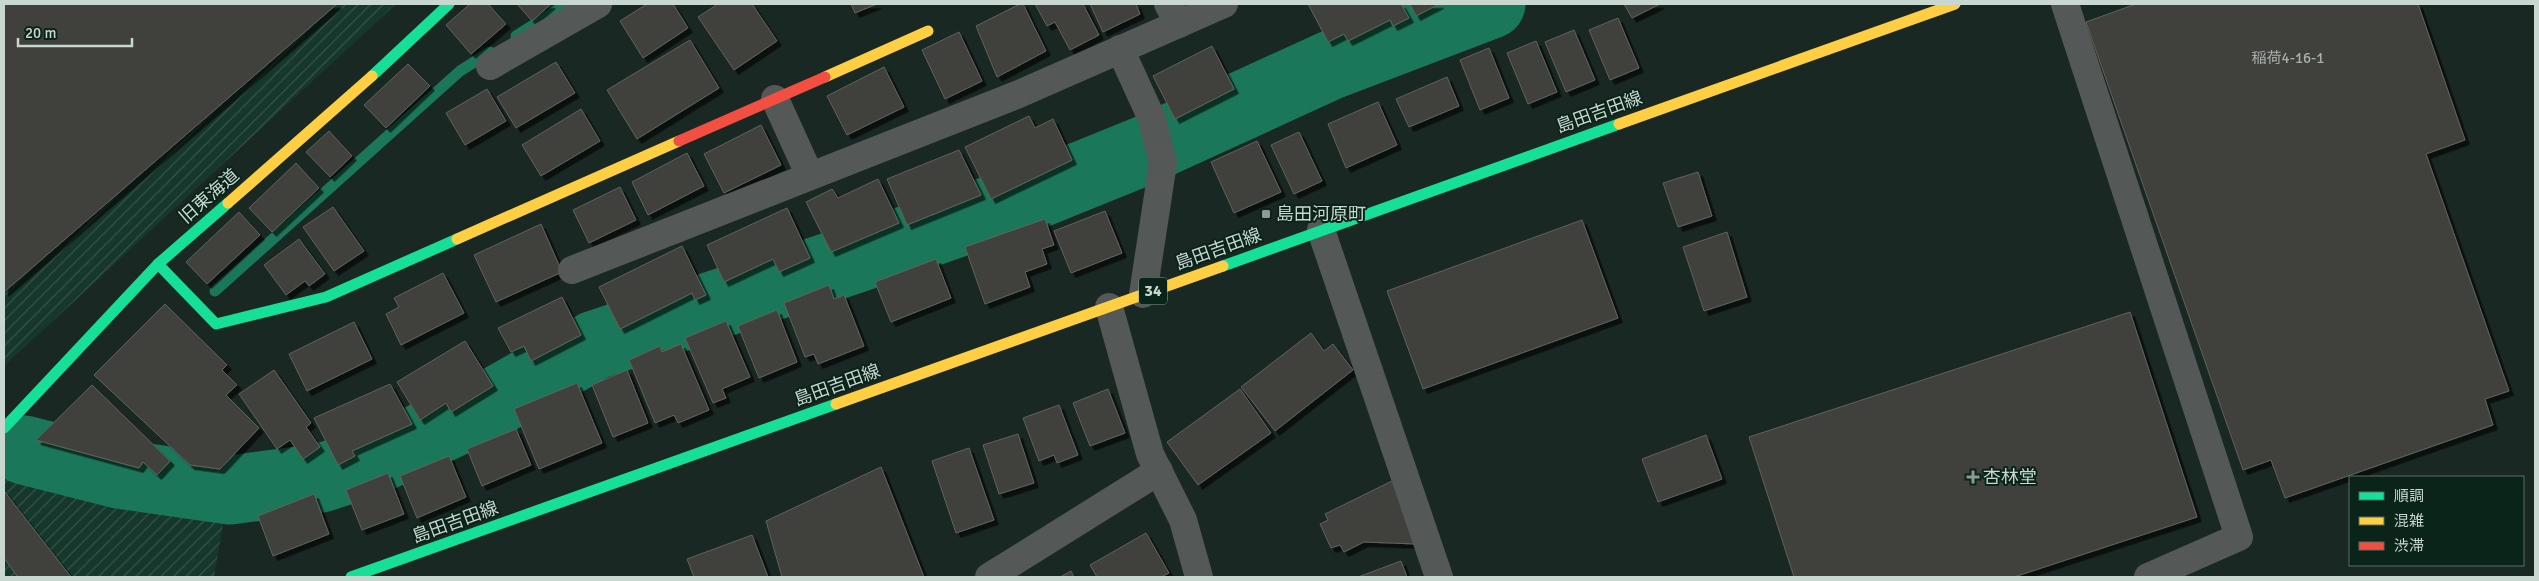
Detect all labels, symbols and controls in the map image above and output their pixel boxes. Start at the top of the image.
scale bar [18,15,131,47]
text: 20 m [25,24,56,42]
house number: 稲荷4-16-1 [2252,49,2324,67]
street label: 島田吉田線 [1553,86,1645,138]
street label: 旧東海道 [175,164,243,228]
place label: 島田河原町 [1276,203,1366,225]
marker: 島田河原町 [1260,208,1272,220]
street label: 島田吉田線 [1172,223,1264,275]
road number: 34 [1139,278,1167,304]
street label: 島田吉田線 [791,359,883,411]
place label: 杏林堂 [1983,466,2037,488]
marker: 杏林堂 [1967,471,1979,483]
legend [2349,476,2524,566]
text: 順調 [2394,487,2424,505]
street label: 島田吉田線 [409,496,501,548]
text: 混雑 [2394,512,2424,530]
text: 渋滞 [2394,537,2424,555]

